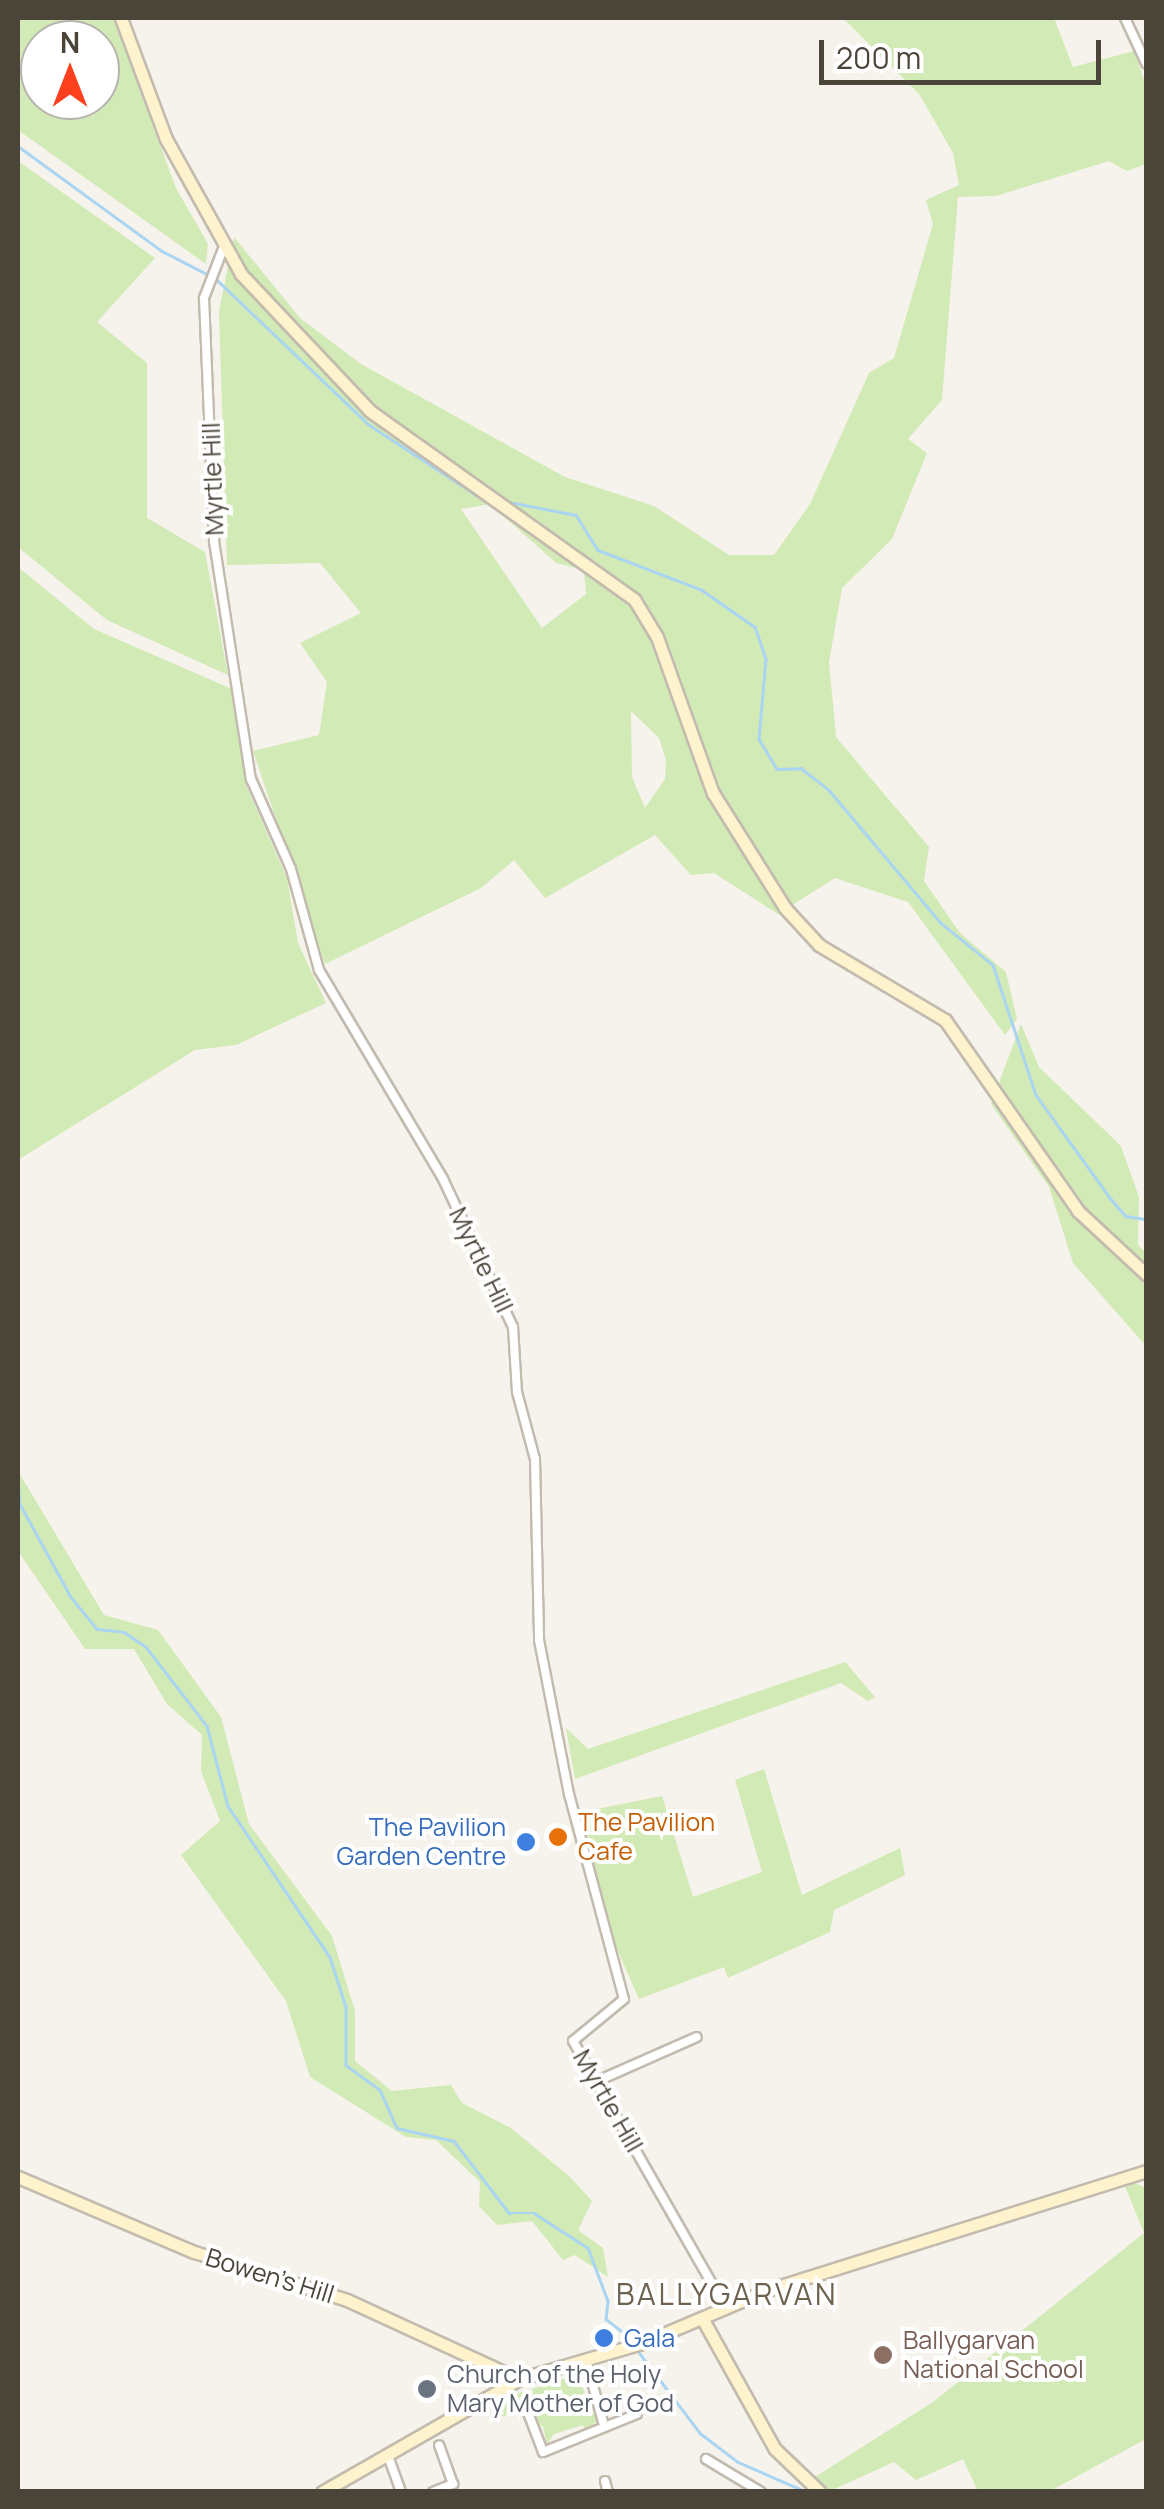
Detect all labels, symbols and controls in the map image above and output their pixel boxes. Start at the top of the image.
north arrow [20,20,120,120]
scale bar [824,20,1106,82]
text: N [60,23,80,61]
text: 200 m [836,37,921,78]
street label: Myrtle Hill [196,422,230,536]
street label: Myrtle Hill [443,1203,519,1317]
place label: The Pavilion Cafe [578,1808,715,1867]
place label: The Pavilion Garden Centre [336,1813,506,1872]
marker: The Pavilion Cafe [547,1826,569,1848]
marker: The Pavilion Garden Centre [515,1831,537,1853]
street label: Myrtle Hill [567,2044,649,2158]
street label: Bowen's Hill [202,2242,338,2310]
district label: BALLYGARVAN [616,2276,838,2312]
place label: Gala [624,2323,675,2353]
place label: Ballygarvan National School [903,2326,1084,2385]
marker: Gala [593,2327,615,2349]
marker: Ballygarvan National School [872,2344,894,2366]
place label: Church of the Holy Mary Mother of God [447,2360,674,2419]
marker: Church of the Holy Mary Mother of God [416,2378,438,2400]

